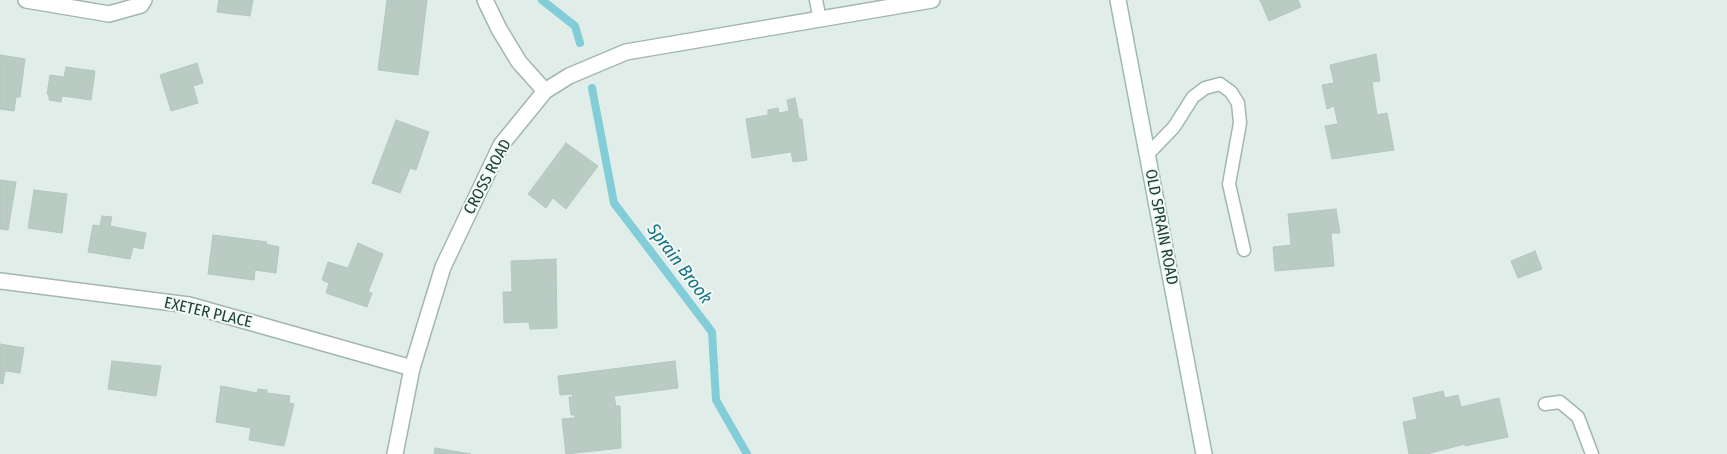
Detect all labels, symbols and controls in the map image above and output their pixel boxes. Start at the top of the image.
street label: CROSS ROAD [460,136,516,218]
street label: OLD SPRAIN ROAD [1140,168,1182,286]
water label: Sprain Brook [642,220,716,308]
street label: EXETER PLACE [162,294,254,332]

